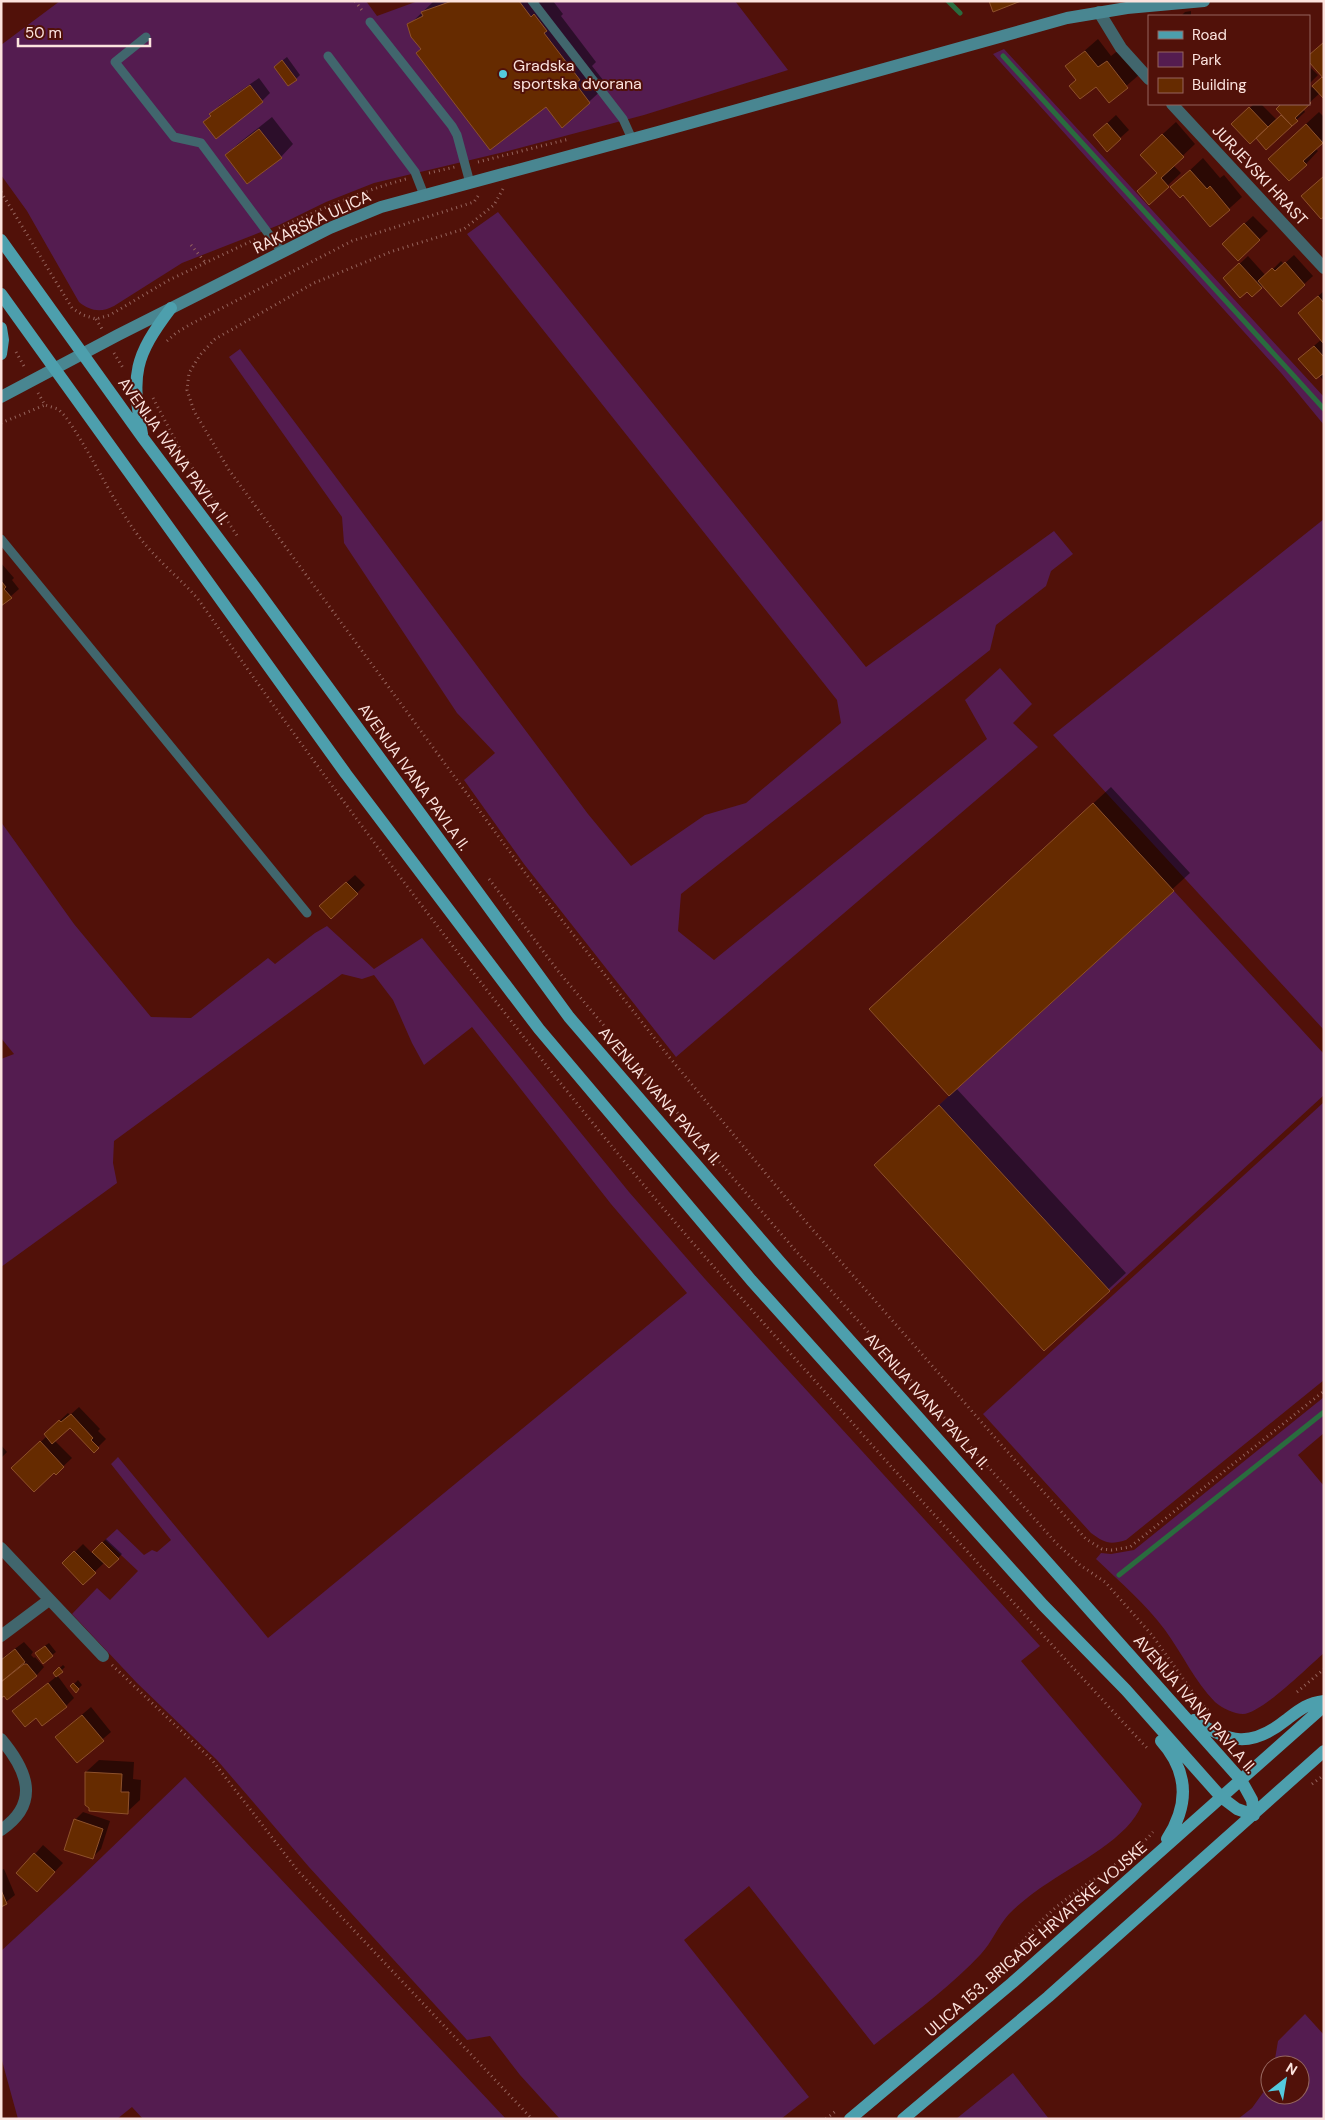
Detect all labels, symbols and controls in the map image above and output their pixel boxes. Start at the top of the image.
scale bar [18,15,150,47]
legend [1148,15,1310,105]
text: 50 m [25,23,62,43]
text: Road [1192,25,1227,45]
text: Park [1192,50,1222,70]
place label: Gradska sportska dvorana [513,55,642,94]
marker: Gradska sportska dvorana [497,68,509,80]
text: Building [1192,75,1247,95]
street label: JURJEVSKI HRAST [1208,120,1312,230]
street label: RAKARSKA ULICA [250,185,375,258]
street label: AVENIJA IVANA PAVLA II. [113,373,235,529]
street label: AVENIJA IVANA PAVLA II. [353,699,475,855]
street label: AVENIJA IVANA PAVLA II. [594,1022,726,1170]
street label: AVENIJA IVANA PAVLA II. [860,1328,994,1474]
street label: AVENIJA IVANA PAVLA II. [1129,1630,1261,1778]
street label: ULICA 153. BRIGADE HRVATSKE VOJSKE [921,1837,1151,2041]
north arrow [1260,2055,1310,2105]
text: N [1283,2059,1301,2079]

